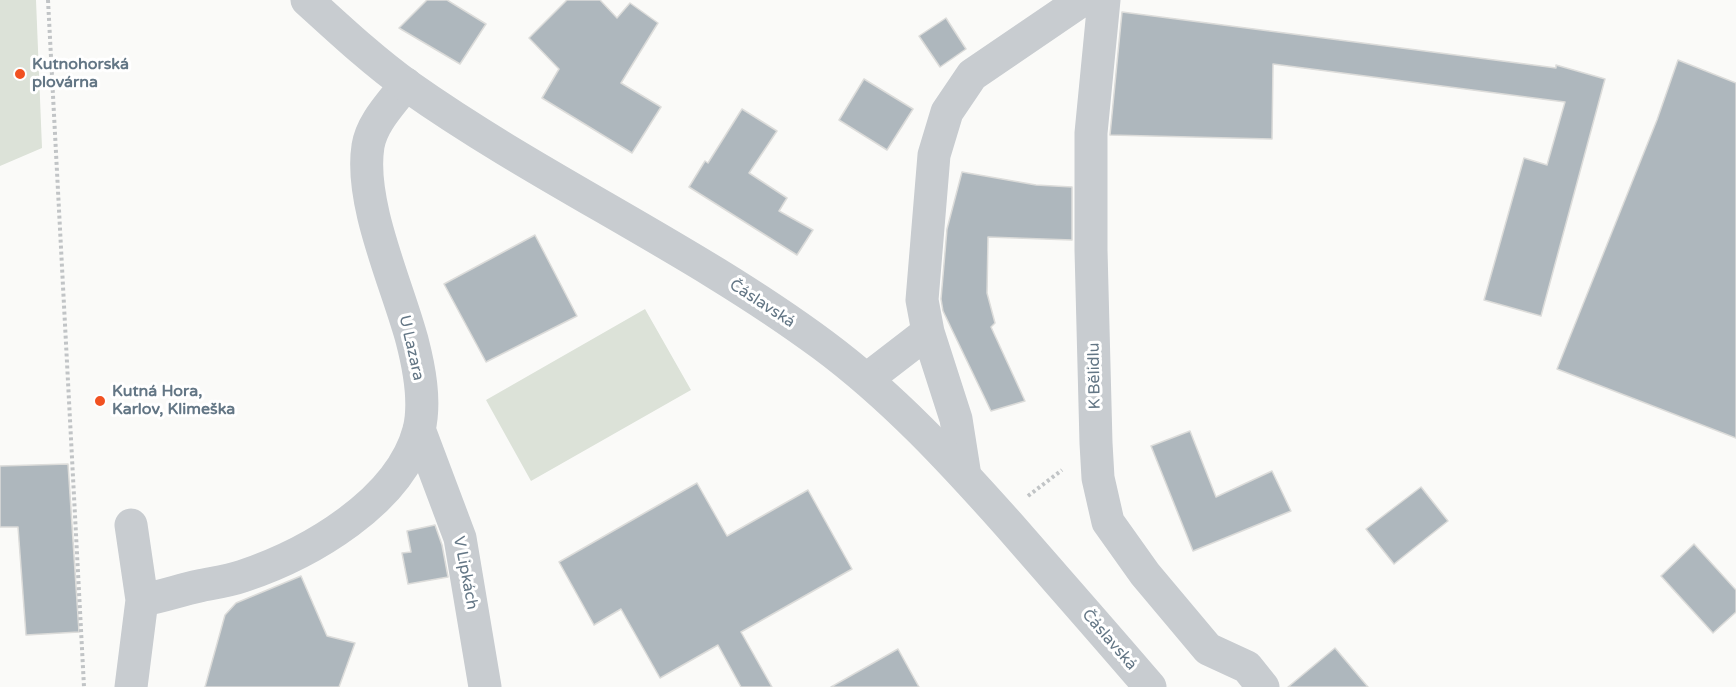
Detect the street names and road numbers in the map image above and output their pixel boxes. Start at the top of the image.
street label: Čáslavská [726,276,798,332]
street label: U Lazara [394,313,428,383]
street label: K Bělidlu [1085,342,1105,410]
street label: V Lipkách [448,535,482,611]
street label: Čáslavská [1077,606,1141,674]

